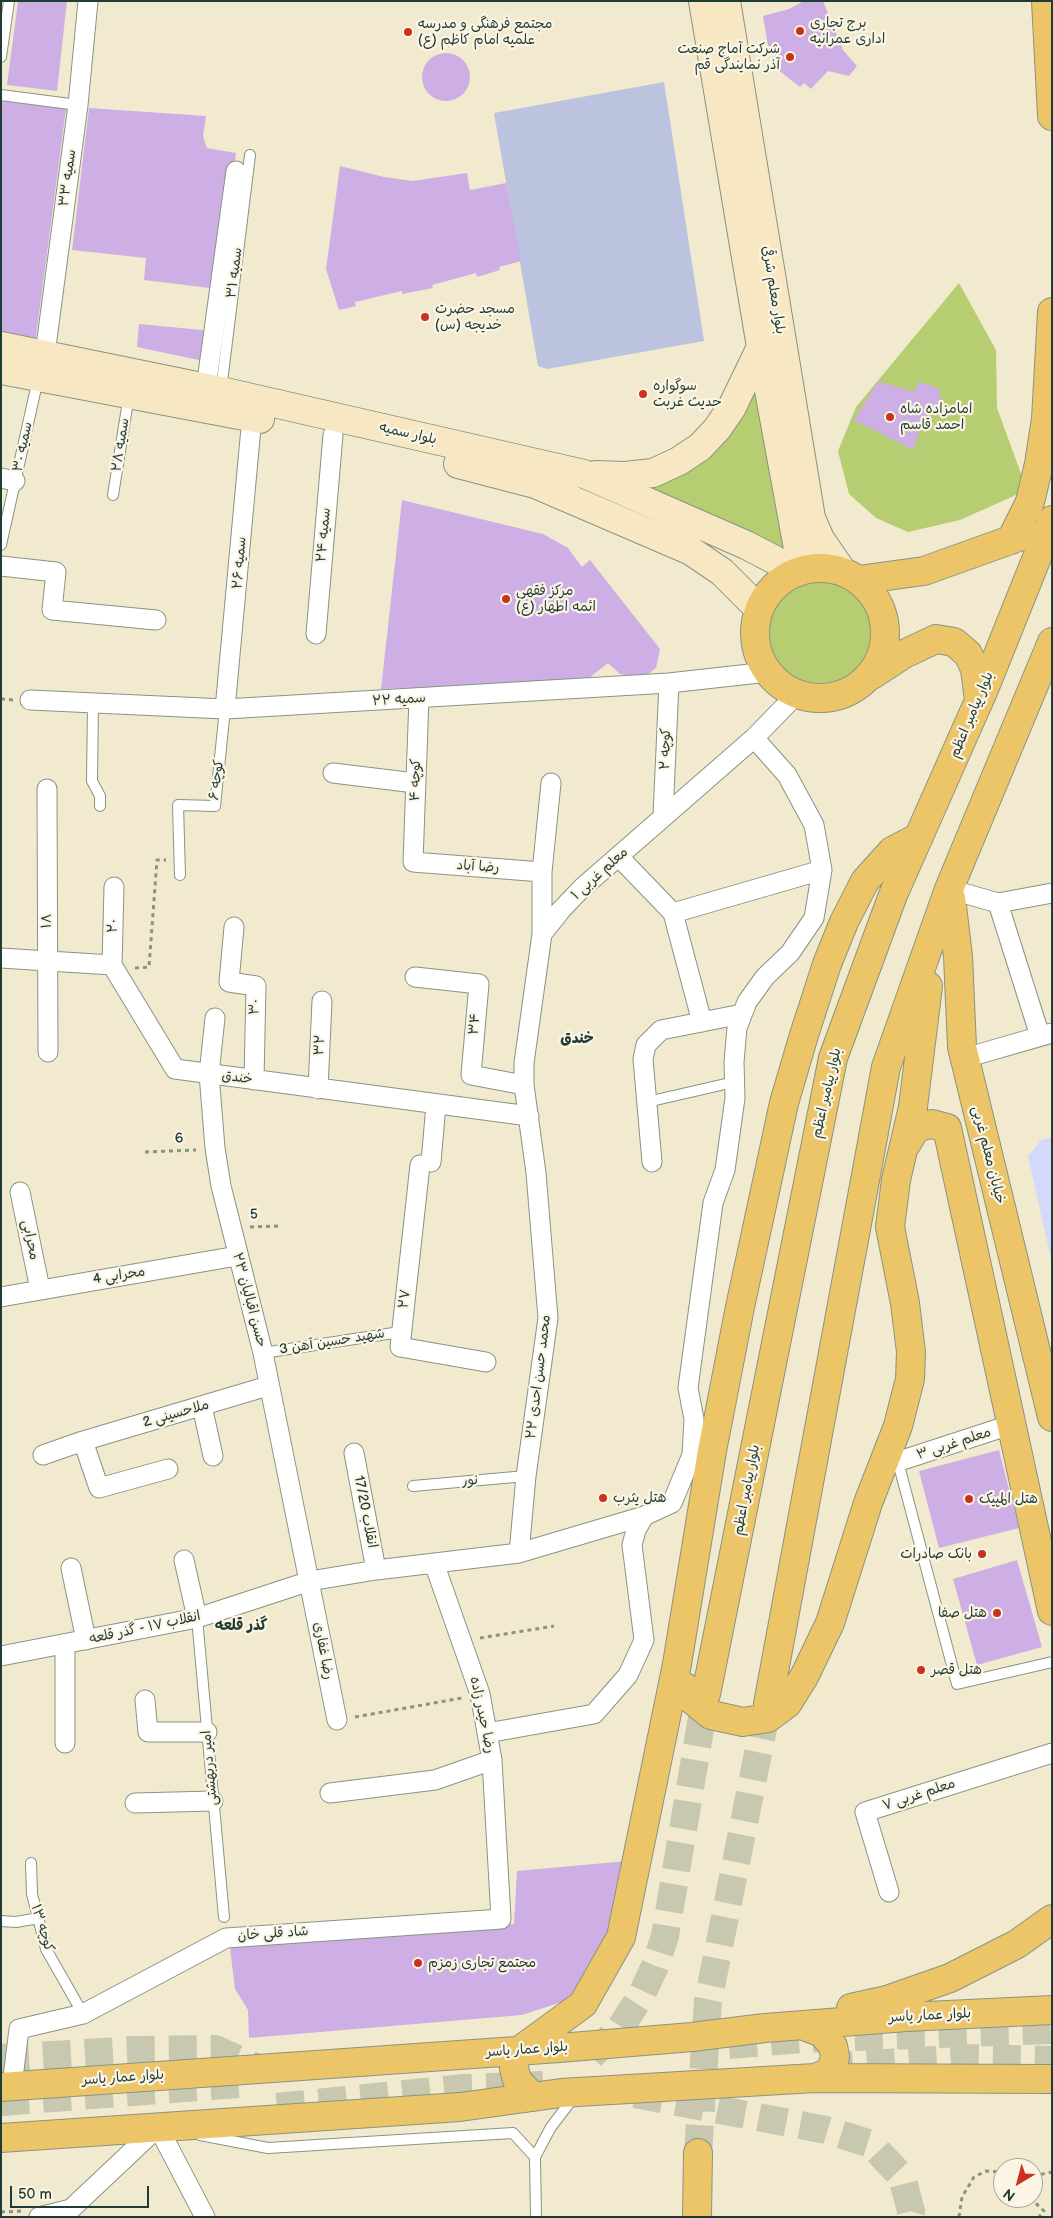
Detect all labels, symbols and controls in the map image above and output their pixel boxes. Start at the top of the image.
place label: برج تجاری اداری عمرانیه [810,15,885,48]
place label: مجتمع فرهنگی و مدرسه علمیه امام کاظم (ع) [418,16,552,48]
marker: برج تجاری اداری عمرانیه [794,25,806,37]
marker: مجتمع فرهنگی و مدرسه علمیه امام کاظم (ع) [402,26,414,38]
place label: شرکت آماج صنعت آذر نمایندگی قم [677,41,780,74]
marker: شرکت آماج صنعت آذر نمایندگی قم [784,51,796,63]
street label: سمیه ۳۳ [56,148,80,208]
street label: بلوار معلم شرقی [758,245,788,335]
street label: سمیه ۳۱ [224,247,246,299]
place label: مسجد حضرت خدیجه (س) [435,301,515,334]
marker: مسجد حضرت خدیجه (س) [419,311,431,323]
place label: سوگواره حدیث غربت [653,378,722,411]
marker: سوگواره حدیث غربت [637,388,649,400]
place label: امامزاده شاه احمد قاسم [900,401,972,434]
marker: امامزاده شاه احمد قاسم [884,411,896,423]
street label: سمیه ۲۸ [108,417,134,473]
street label: بلوار سمیه [378,419,438,449]
street label: سمیه ۳۰ [10,420,36,474]
street label: سمیه ۲۴ [313,507,335,563]
street label: سمیه ۲۶ [229,536,251,590]
place label: مرکز فقهی ائمه اطهار (ع) [516,583,596,616]
marker: مرکز فقهی ائمه اطهار (ع) [500,593,512,605]
street label: بلوار پیامبر اعظم [946,669,998,761]
street label: سمیه ۲۲ [372,690,426,710]
street label: کوچه ۲ [657,728,675,770]
street label: کوچه ۴ [407,758,425,802]
street label: کوچه ۶ [206,759,228,801]
street label: معلم غربی ۱ [568,844,632,904]
street label: رضا آباد [456,857,500,877]
street label: ۱۸ [39,914,55,928]
street label: ۲۰ [104,919,122,933]
street label: ۳۰ [246,999,264,1015]
street label: ۳۴ [466,1012,484,1036]
district label: خندق [560,1030,594,1048]
street label: ۳۲ [311,1034,329,1056]
street label: بلوار پیامبر اعظم [808,1046,846,1140]
street label: خندق [220,1068,254,1088]
street label: خیابان معلم غربی [968,1104,1008,1206]
street label: 6 [174,1130,184,1148]
street label: 5 [250,1206,258,1224]
street label: محرابی [18,1218,42,1262]
street label: ۲۳ حسن اقبالیان [228,1251,270,1349]
street label: محرابی 4 [92,1264,146,1288]
street label: ۲۷ [395,1288,415,1310]
street label: ۲۲ محمد حسن احدی [523,1314,555,1440]
street label: شهید حسین آهن 3 [278,1325,386,1359]
street label: ملاحسینی 2 [141,1397,211,1431]
street label: معلم غربی ۳ [915,1424,993,1464]
street label: بلوار پیامبر اعظم [730,1443,764,1537]
street label: نور [461,1472,479,1490]
street label: انقلاب 17/20 [350,1474,380,1550]
place label: هتل یثرب [613,1490,667,1506]
place label: هتل المپیک [979,1491,1038,1507]
marker: هتل یثرب [597,1492,609,1504]
marker: هتل المپیک [963,1493,975,1505]
place label: بانک صادرات [900,1546,972,1562]
marker: بانک صادرات [976,1548,988,1560]
place label: هتل صفا [938,1605,987,1621]
marker: هتل صفا [991,1607,1003,1619]
street label: انقلاب ۱۷ - گذر قلعه [88,1608,202,1648]
district label: گذر قلعه [215,1617,267,1635]
street label: رضا غفاری [309,1621,337,1681]
place label: هتل قصر [931,1662,982,1678]
marker: هتل قصر [915,1664,927,1676]
street label: رضا حیدر زاده [466,1675,498,1755]
street label: امیر دربهشتی [198,1730,222,1806]
street label: معلم غربی ۷ [880,1775,958,1815]
street label: کوچه ۱۳ [27,1902,57,1954]
street label: شاد قلی خان [237,1923,309,1945]
place label: مجتمع تجاری زمزم [428,1955,536,1971]
marker: مجتمع تجاری زمزم [412,1957,424,1969]
street label: بلوار عمار یاسر [888,2005,972,2027]
street label: بلوار عمار یاسر [485,2039,569,2061]
street label: بلوار عمار یاسر [81,2067,165,2089]
north arrow [993,2158,1043,2208]
scale bar [12,2176,151,2208]
text: 50 m [18,2185,52,2204]
text: N [1000,2185,1019,2205]

